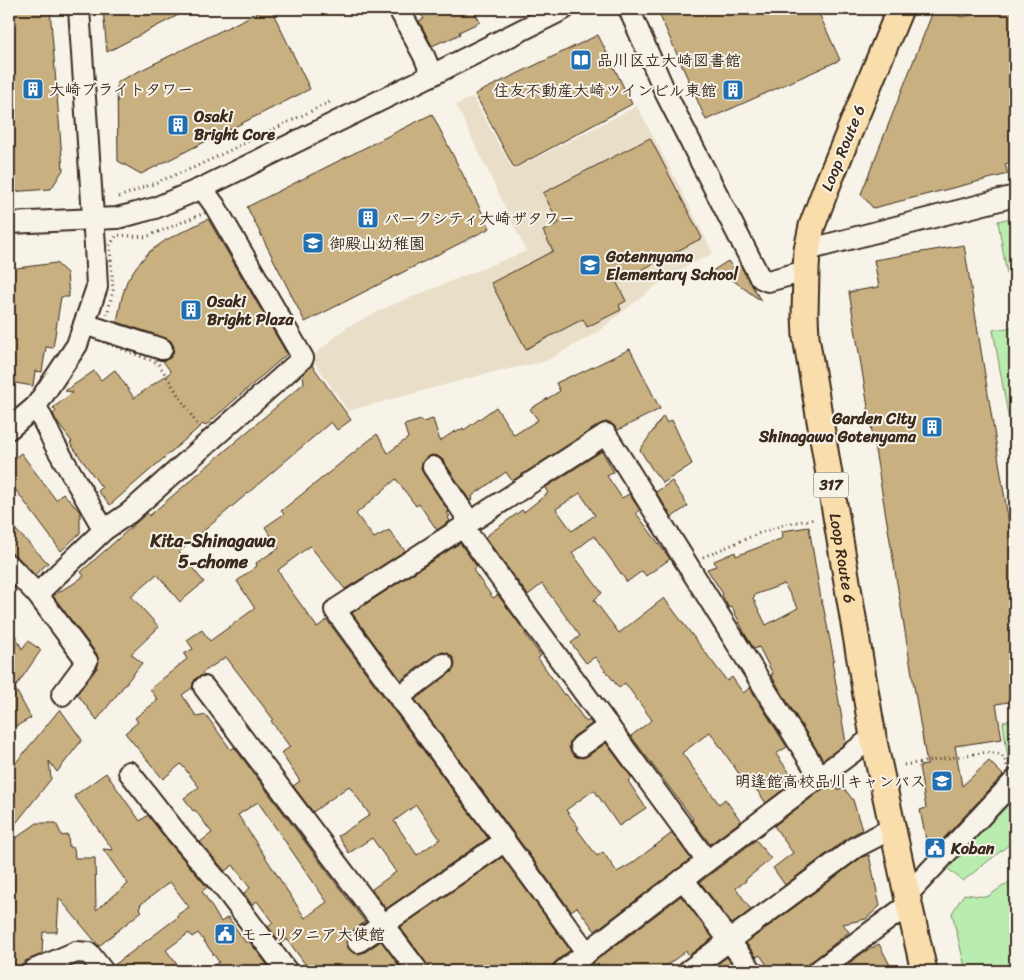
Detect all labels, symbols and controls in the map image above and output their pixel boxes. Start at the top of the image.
place label: 品川区立大崎図書館 [597,46,741,75]
library icon: 品川区立大崎図書館 [569,48,593,72]
place label: 大崎ブライトタワー [49,75,193,104]
place label: 住友不動産大崎ツインビル東館 [493,76,717,105]
building icon: 大崎ブライトタワー [21,77,45,101]
building icon: 住友不動産大崎ツインビル東館 [721,78,745,102]
street label: Loop Route 6 [813,100,873,196]
place label: Osaki Bright Core [193,102,275,149]
building icon: Osaki Bright Core [166,113,190,137]
place label: パークシティ大崎ザタワー [384,204,575,233]
building icon: パークシティ大崎ザタワー [356,206,380,230]
place label: 御殿山幼稚園 [329,229,425,258]
school or university icon: 御殿山幼稚園 [301,231,325,255]
place label: Gotennyama Elementary School [605,242,739,289]
school or university icon: Gotennyama Elementary School [578,253,602,277]
place label: Osaki Bright Plaza [206,287,295,334]
building icon: Osaki Bright Plaza [179,298,203,322]
place label: Garden City Shinagawa Gotenyama [758,404,917,451]
building icon: Garden City Shinagawa Gotenyama [920,415,944,439]
road number: 317 [814,472,848,498]
street label: Loop Route 6 [821,511,865,605]
district label: Kita-Shinagawa 5-chome [149,525,277,578]
place label: 明逢館高校品川キャンパス [735,767,926,796]
school or university icon: 明逢館高校品川キャンパス [930,769,954,793]
place label: Koban [950,834,995,863]
public building icon: Koban [923,836,947,860]
place label: モーリタニア大使館 [241,920,385,949]
public building icon: モーリタニア大使館 [213,922,237,946]

